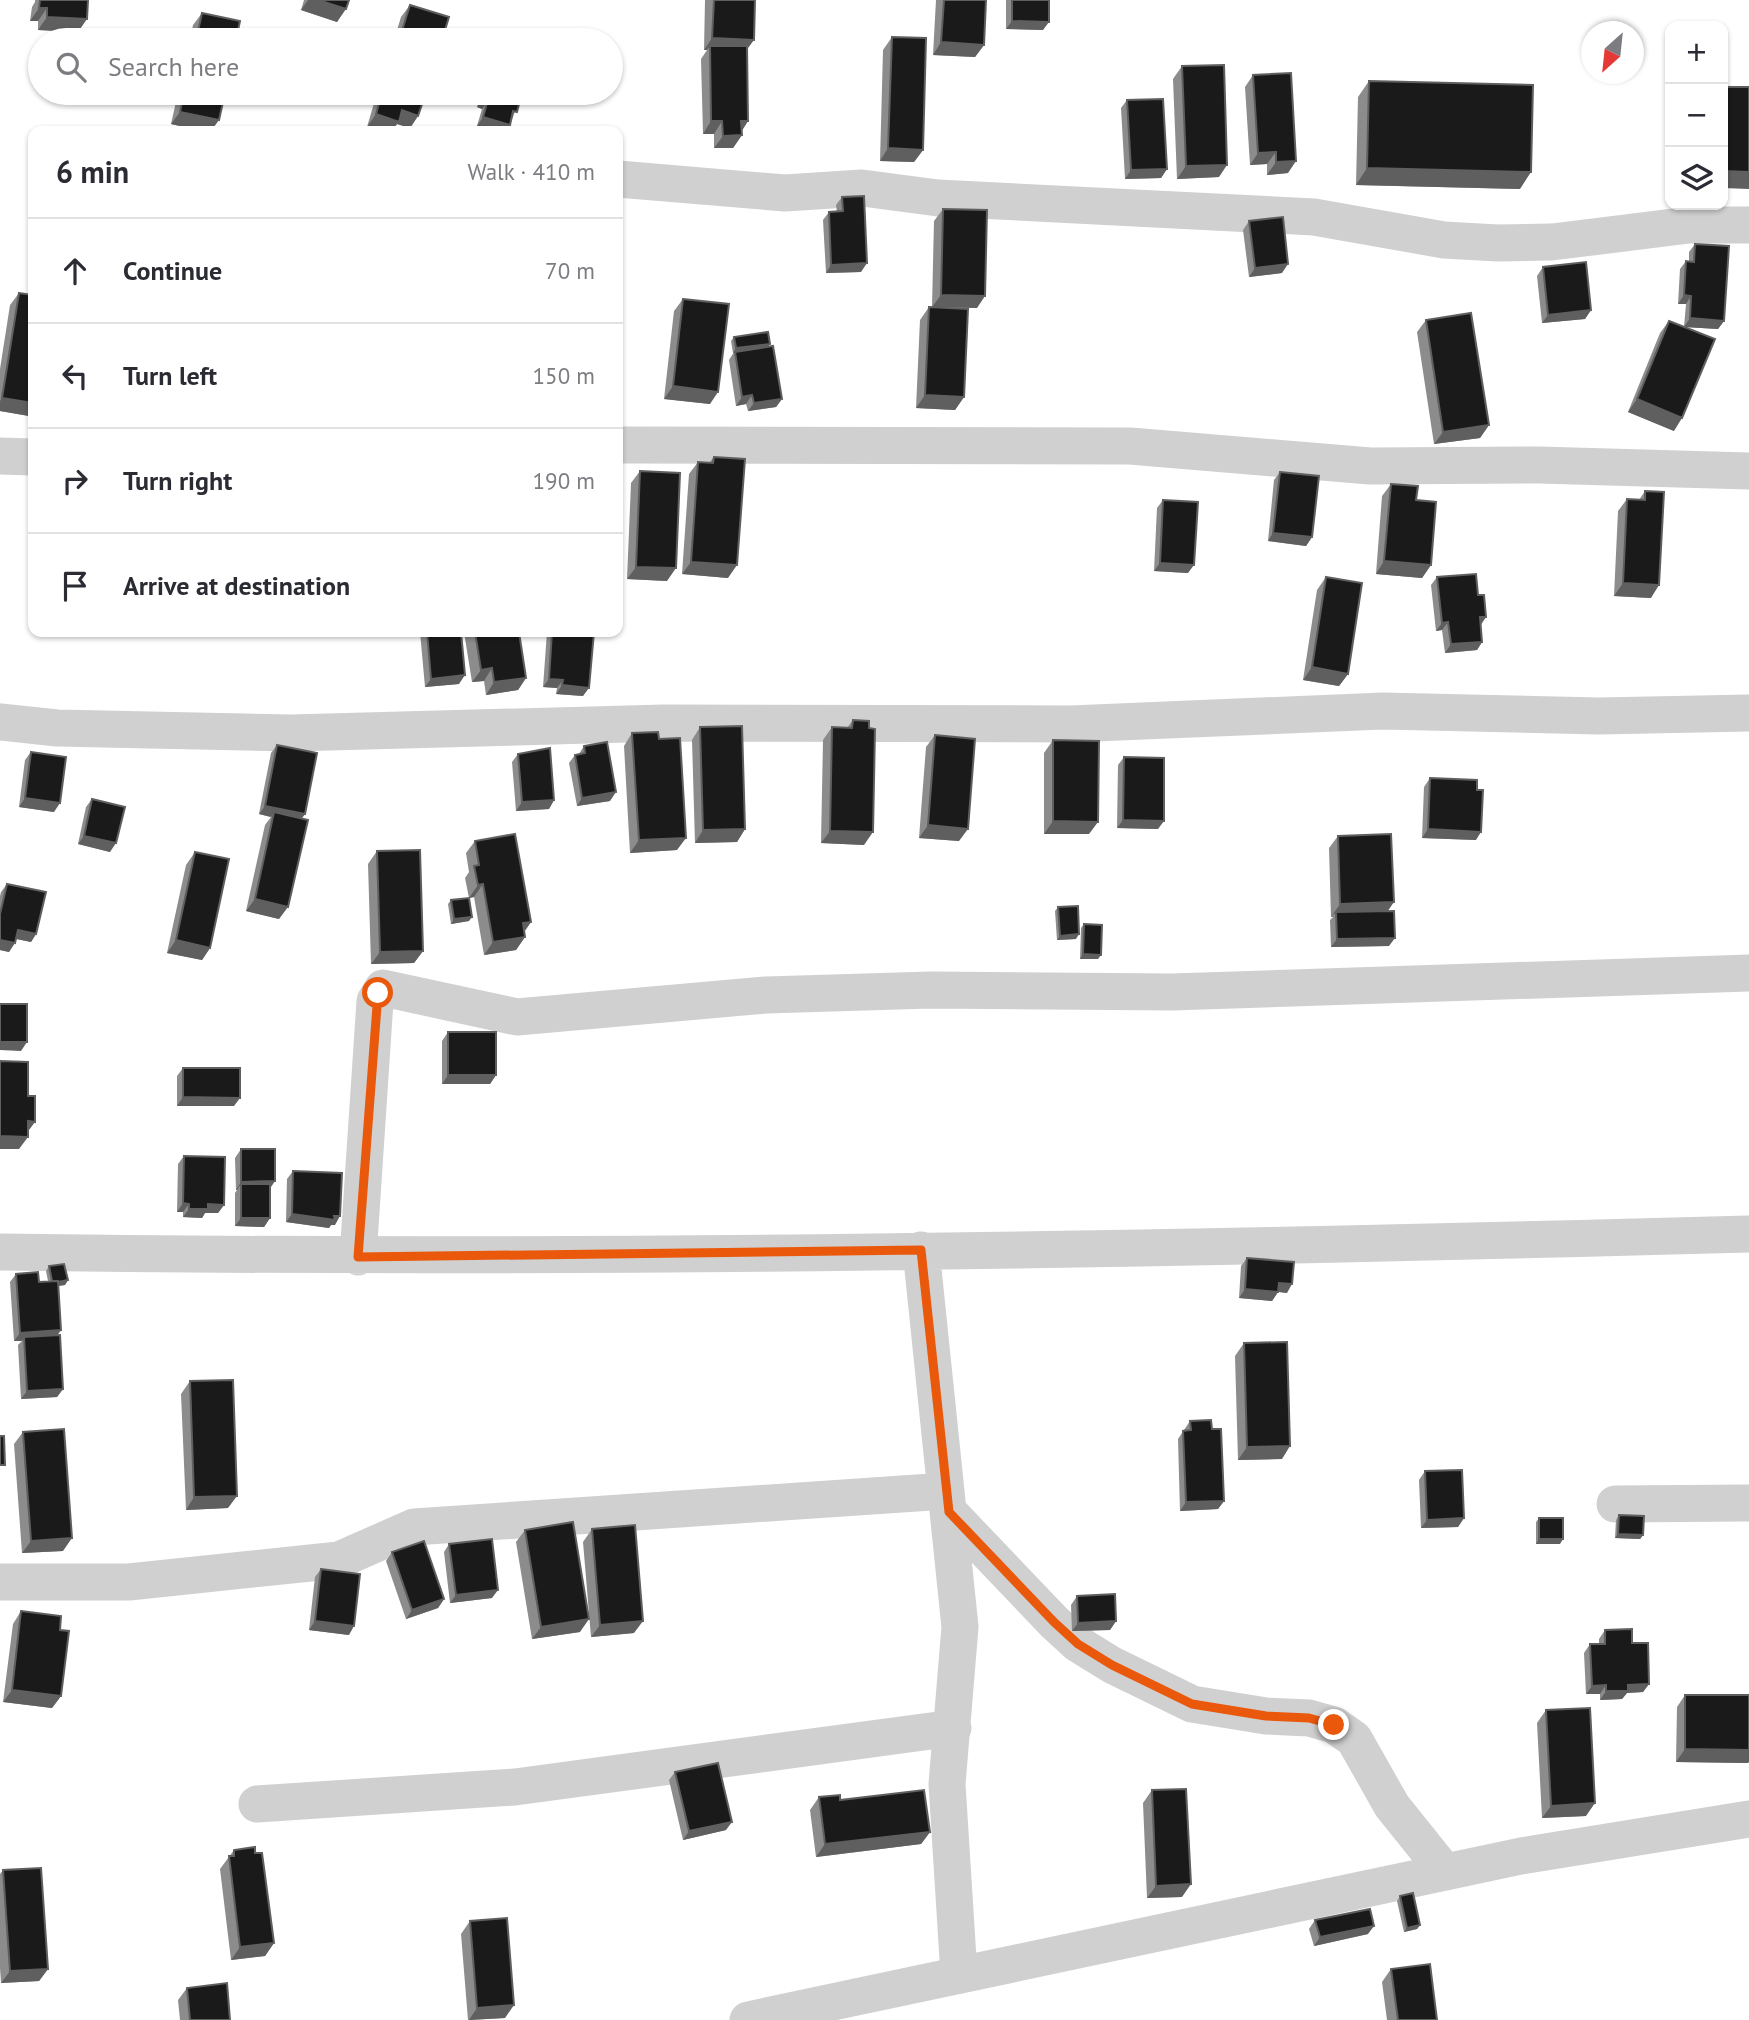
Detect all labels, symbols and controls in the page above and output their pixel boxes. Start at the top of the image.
north arrow [1581,21,1644,84]
map controls [1665,21,1728,210]
button: + [1665,21,1728,84]
search box [28,28,623,105]
icon: search [52,48,90,86]
text: Search here [108,50,239,83]
button: − [1665,84,1728,147]
button: layers [1665,147,1728,210]
text: 6 min [56,152,129,191]
text: Walk · 410 m [468,157,595,186]
icon: ahead [56,252,94,290]
text: Continue [123,254,222,287]
text: 70 m [545,256,595,285]
icon: left [56,357,94,395]
text: Turn left [123,359,217,392]
text: 150 m [533,361,595,390]
icon: right [56,462,94,500]
text: Turn right [123,464,232,497]
text: 190 m [533,466,595,495]
icon: arrive [56,567,94,605]
text: Arrive at destination [123,569,350,602]
route start [362,977,393,1008]
route end [1318,1709,1349,1740]

